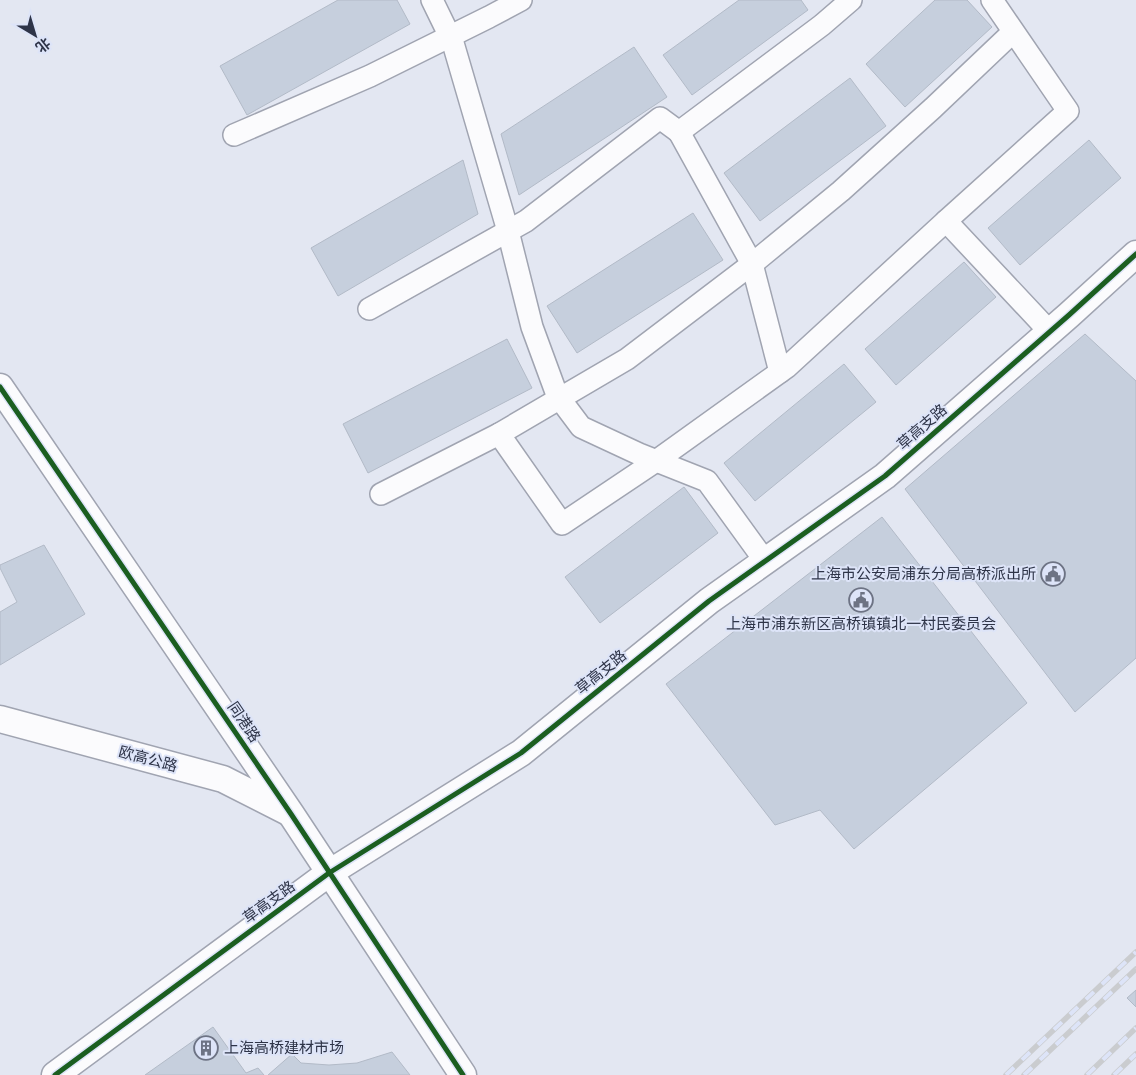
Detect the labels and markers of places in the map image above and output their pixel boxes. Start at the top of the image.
public building icon: 上海市公安局浦东分局高桥派出所 [1040,561,1066,587]
place label: 上海市公安局浦东分局高桥派出所 [811,565,1036,583]
public building icon: 上海市浦东新区高桥镇镇北一村民委员会 [848,587,874,613]
place label: 上海市浦东新区高桥镇镇北一村民委员会 [726,615,996,633]
building icon: 上海高桥建材市场 [193,1035,219,1061]
place label: 上海高桥建材市场 [224,1039,344,1057]

